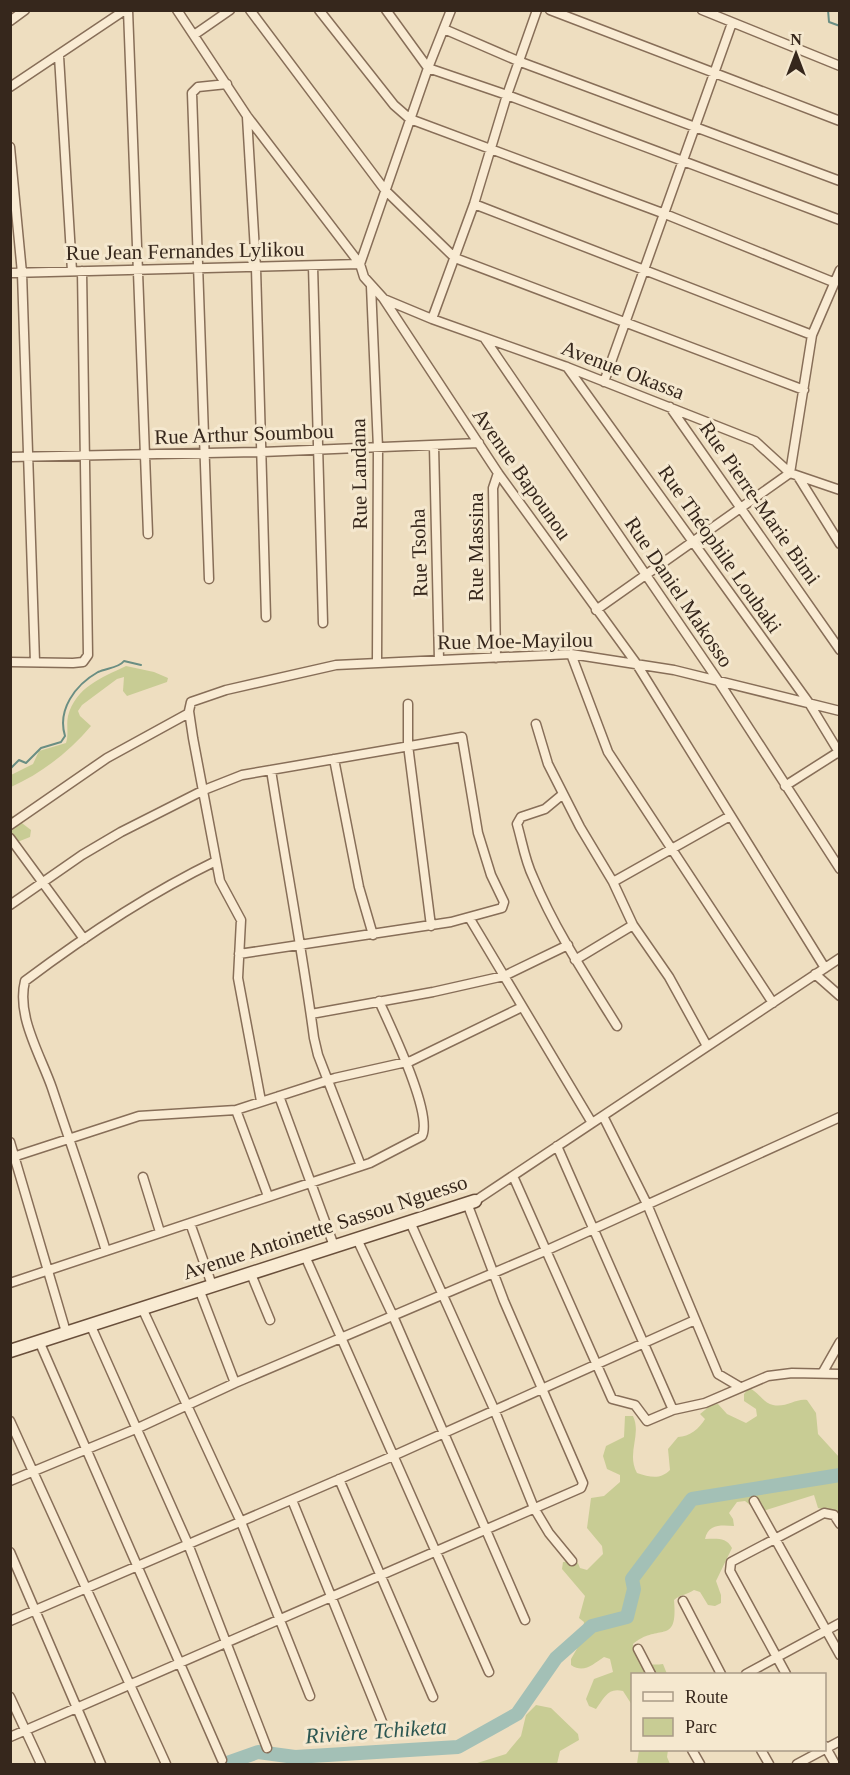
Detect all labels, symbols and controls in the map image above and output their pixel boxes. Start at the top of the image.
north arrow [766,24,826,84]
text: N [790,31,802,48]
street label: Rue Jean Fernandes Lylikou [66,237,305,265]
street label: Avenue Okassa [558,336,688,405]
street label: Avenue Bapounou [468,403,577,545]
street label: Rue Landana [346,417,372,530]
street label: Rue Pierre-Marie Bimi [695,417,825,589]
street label: Rue Arthur Soumbou [154,419,335,449]
street label: Rue Théophile Loubaki [653,461,787,638]
street label: Rue Massina [464,492,488,602]
street label: Rue Tsoha [405,508,433,598]
street label: Rue Daniel Makosso [620,512,738,672]
street label: Rue Moe-Mayilou [437,628,594,654]
street label: Avenue Antoinette Sassou Nguesso [180,1170,470,1284]
legend [631,1673,826,1751]
text: Route [685,1687,728,1707]
water label: Rivière Tchiketa [303,1714,448,1748]
text: Parc [685,1717,717,1737]

